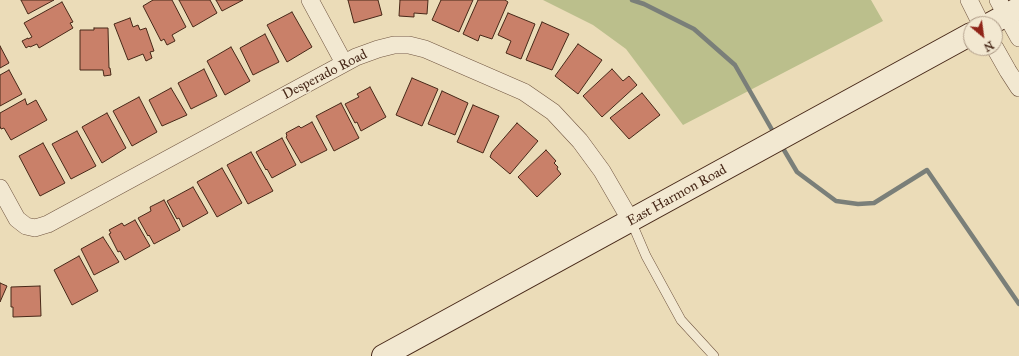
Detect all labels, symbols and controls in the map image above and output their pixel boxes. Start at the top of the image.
north arrow [963,16,1003,56]
text: N [981,38,996,54]
street label: Desperado Road [280,46,370,104]
street label: East Harmon Road [624,162,730,230]

